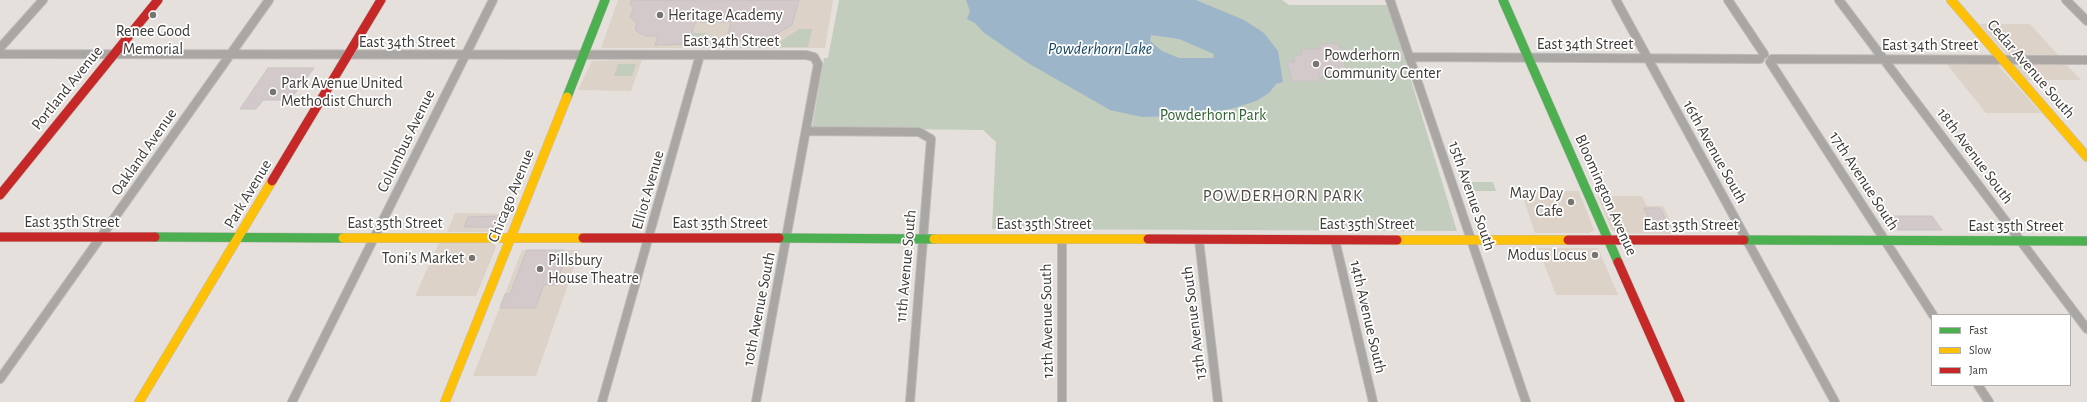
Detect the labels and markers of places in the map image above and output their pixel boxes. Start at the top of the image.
place label: Heritage Academy [668,5,783,25]
marker: Renee Good Memorial [148,10,158,20]
marker: Heritage Academy [655,10,665,20]
place label: Renee Good Memorial [116,21,190,59]
place label: Powderhorn Community Center [1324,45,1441,83]
marker: Powderhorn Community Center [1311,59,1321,69]
place label: Park Avenue United Methodist Church [281,73,403,111]
marker: Park Avenue United Methodist Church [268,87,278,97]
place label: May Day Cafe [1510,183,1563,221]
marker: May Day Cafe [1566,197,1576,207]
place label: Modus Locus [1507,245,1587,265]
place label: Toni's Market [382,248,464,268]
place label: Pillsbury House Theatre [548,250,639,288]
marker: Modus Locus [1590,250,1600,260]
marker: Toni's Market [467,253,477,263]
marker: Pillsbury House Theatre [535,264,545,274]

